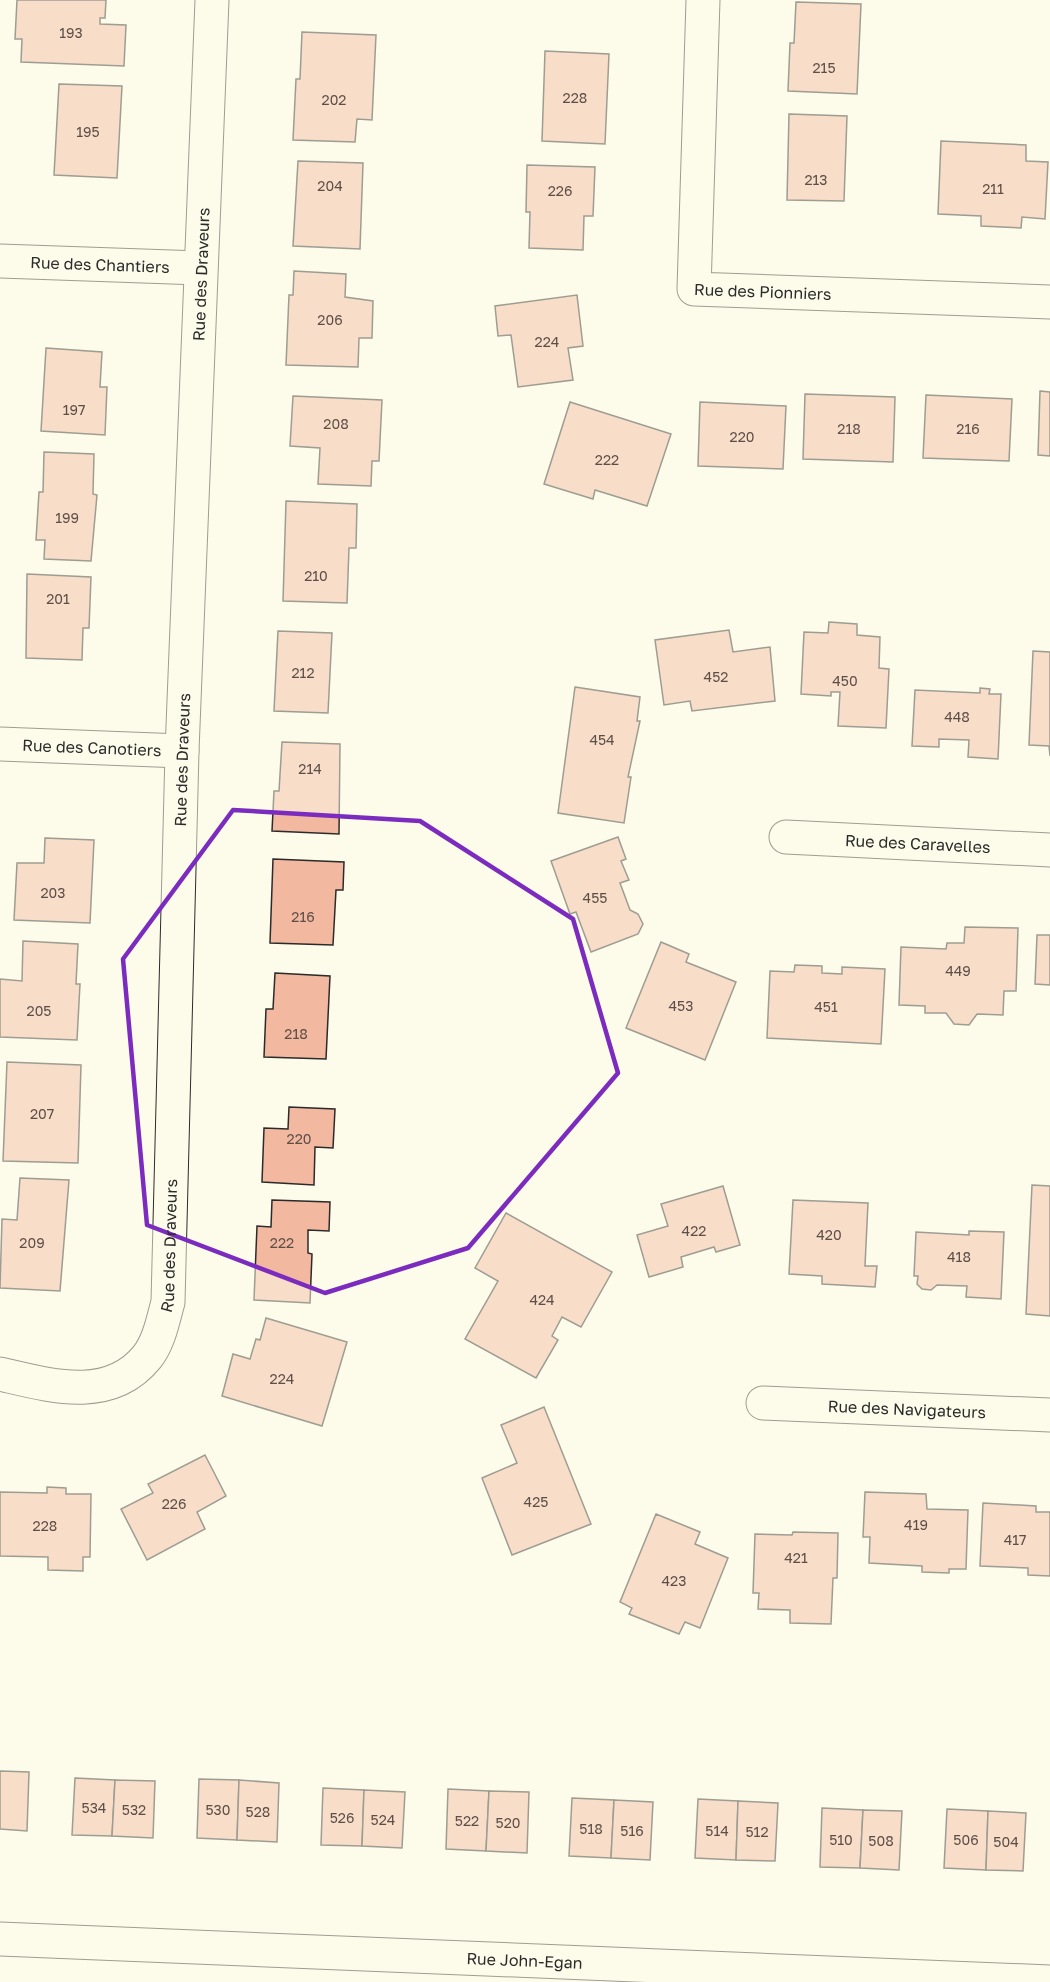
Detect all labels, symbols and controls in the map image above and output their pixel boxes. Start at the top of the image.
house number: 193 [59,24,83,41]
house number: 215 [812,59,836,76]
house number: 228 [563,89,587,106]
house number: 202 [322,91,346,108]
house number: 195 [76,123,100,140]
house number: 213 [804,171,828,188]
house number: 204 [317,177,343,194]
house number: 211 [982,180,1004,197]
house number: 226 [548,182,572,199]
street label: Rue des Draveurs [188,207,214,341]
street label: Rue des Chantiers [30,252,170,277]
street label: Rue des Pionniers [694,279,832,304]
house number: 206 [317,311,343,328]
house number: 224 [535,333,559,350]
house number: 197 [63,401,85,418]
house number: 208 [323,415,349,432]
house number: 218 [837,420,861,437]
house number: 216 [956,420,980,437]
house number: 220 [730,428,754,445]
house number: 222 [595,451,619,468]
house number: 199 [55,509,79,526]
house number: 210 [304,567,328,584]
house number: 201 [46,590,70,607]
house number: 212 [291,664,315,681]
house number: 452 [704,668,728,685]
house number: 450 [832,672,858,689]
street label: Rue des Draveurs [170,693,194,827]
house number: 448 [944,708,970,725]
house number: 454 [589,731,615,748]
street label: Rue des Canotiers [22,735,162,760]
house number: 214 [298,760,322,777]
street label: Rue des Caravelles [845,830,991,857]
house number: 203 [41,884,66,901]
house number: 455 [583,889,607,906]
house number: 216 [291,908,315,925]
house number: 449 [945,962,971,979]
house number: 453 [669,997,693,1014]
house number: 451 [814,998,838,1015]
house number: 205 [27,1002,51,1019]
house number: 218 [284,1025,308,1042]
house number: 207 [30,1105,54,1122]
house number: 220 [287,1130,311,1147]
street label: Rue des Draveurs [156,1179,181,1315]
house number: 422 [682,1222,706,1239]
house number: 420 [816,1226,842,1243]
house number: 209 [19,1234,45,1251]
house number: 222 [270,1234,294,1251]
house number: 418 [947,1248,971,1265]
house number: 424 [529,1291,555,1308]
house number: 224 [270,1370,294,1387]
street label: Rue des Navigateurs [827,1396,986,1422]
house number: 425 [524,1493,548,1510]
house number: 226 [162,1495,186,1512]
house number: 419 [904,1516,928,1533]
house number: 228 [33,1517,57,1534]
house number: 417 [1004,1531,1026,1548]
house number: 421 [784,1549,808,1566]
house number: 423 [662,1572,686,1589]
house number: 534 [82,1799,106,1816]
house number: 532 [122,1801,146,1818]
house number: 530 [206,1801,231,1818]
house number: 528 [246,1803,270,1820]
house number: 526 [330,1809,354,1826]
house number: 524 [371,1811,395,1828]
house number: 522 [455,1812,479,1829]
house number: 520 [496,1814,520,1831]
house number: 518 [579,1820,603,1837]
house number: 516 [620,1822,644,1839]
house number: 514 [705,1822,729,1839]
house number: 512 [745,1823,769,1840]
house number: 510 [829,1831,853,1848]
house number: 506 [953,1831,979,1848]
house number: 508 [868,1832,894,1849]
house number: 504 [993,1833,1019,1850]
street label: Rue John-Egan [466,1948,583,1973]

